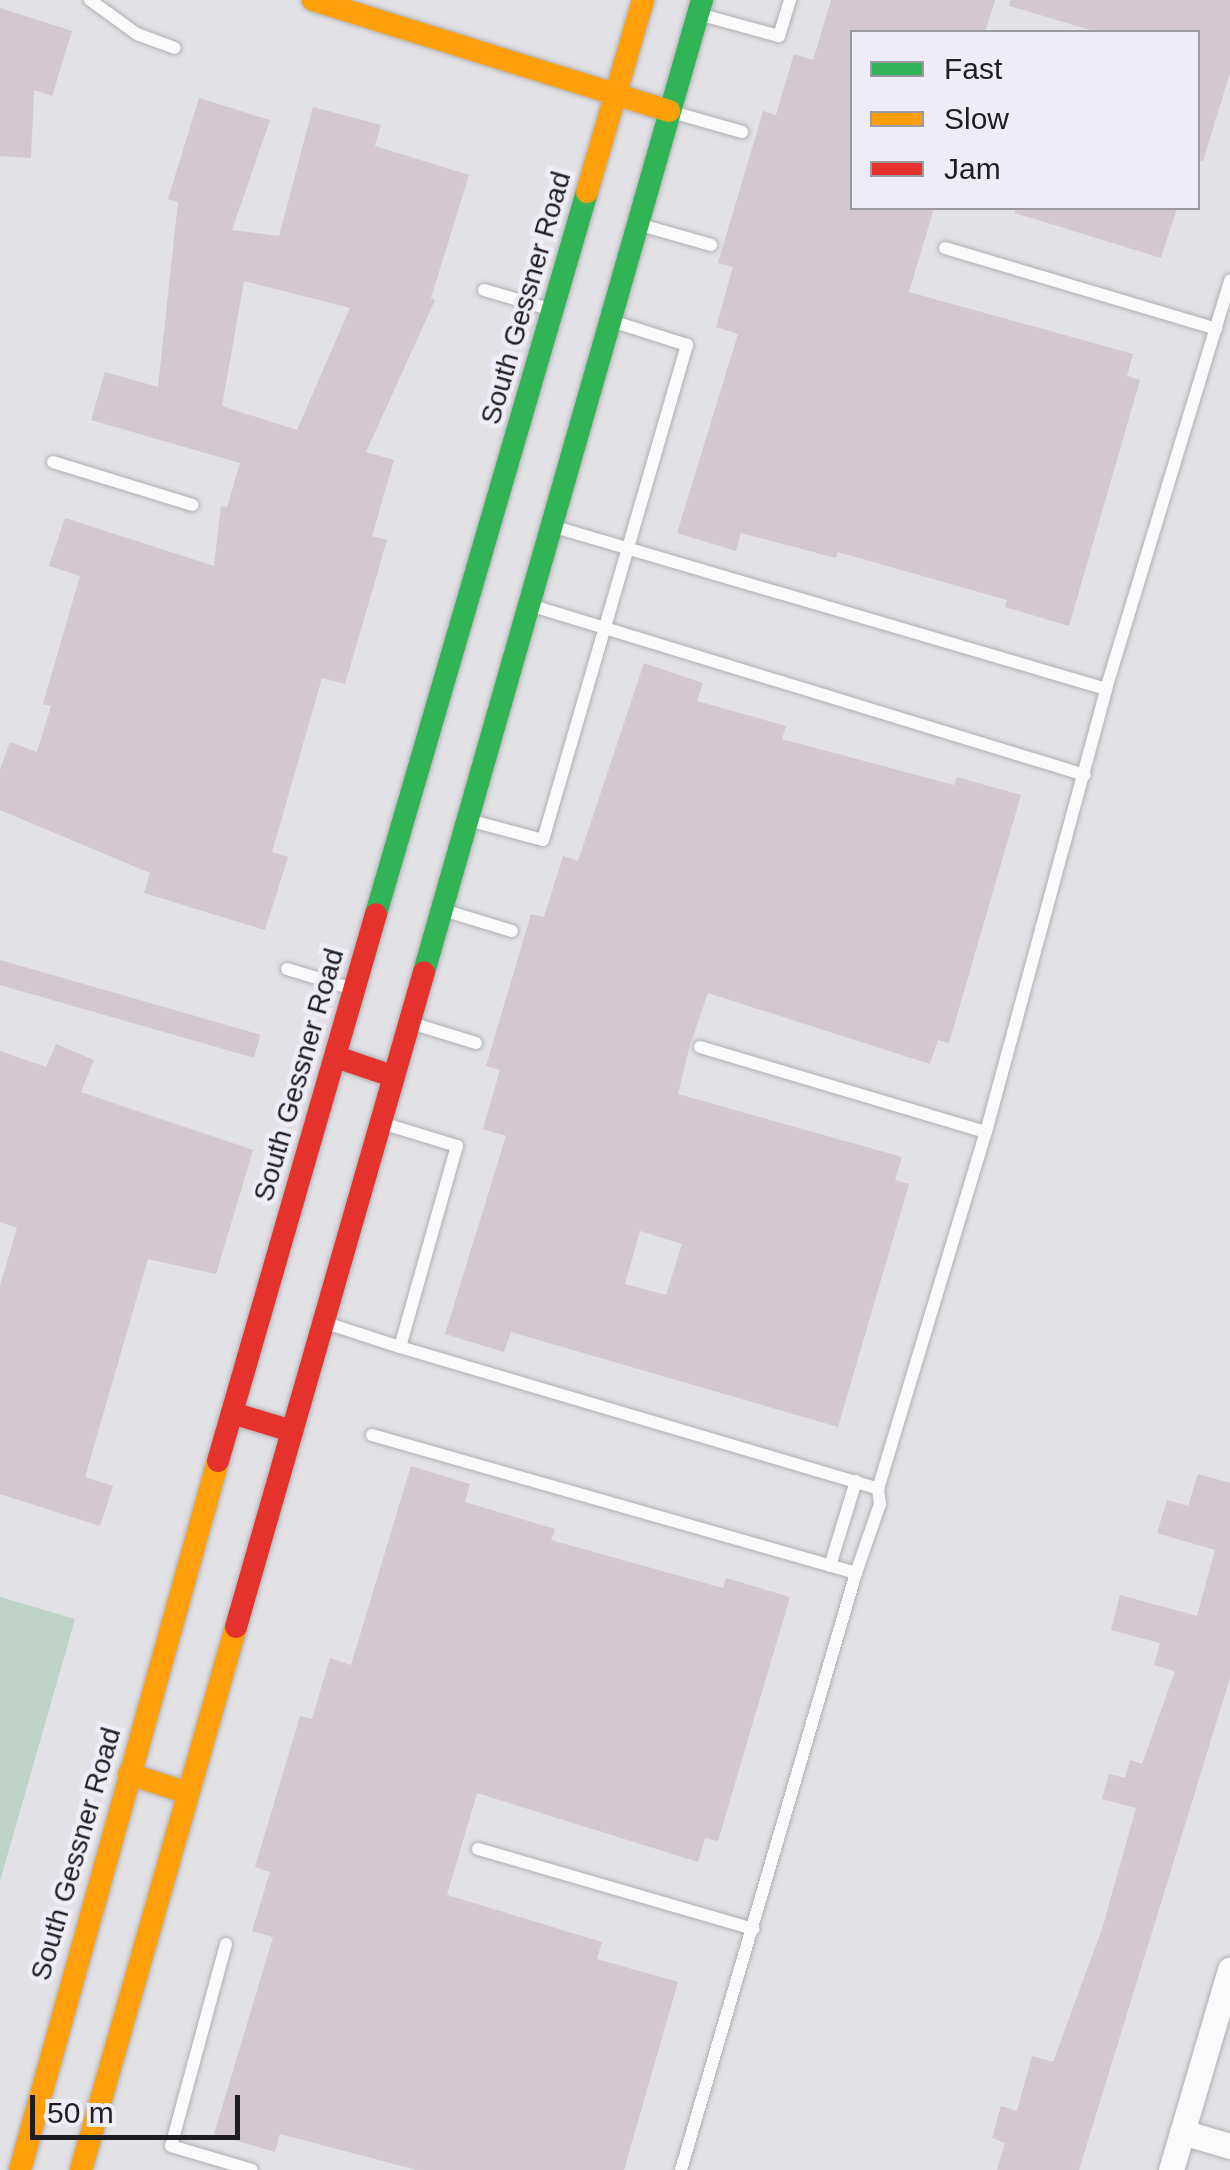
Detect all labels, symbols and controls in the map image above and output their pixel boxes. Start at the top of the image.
legend [850,30,1200,210]
text: Fast [944,52,1002,85]
text: Slow [944,102,1009,135]
text: Jam [944,152,1001,185]
street label: South Gessner Road [474,168,578,428]
street label: South Gessner Road [247,945,351,1205]
street label: South Gessner Road [24,1724,128,1984]
scale bar [35,2075,245,2137]
text: 50 m [47,2096,114,2129]

